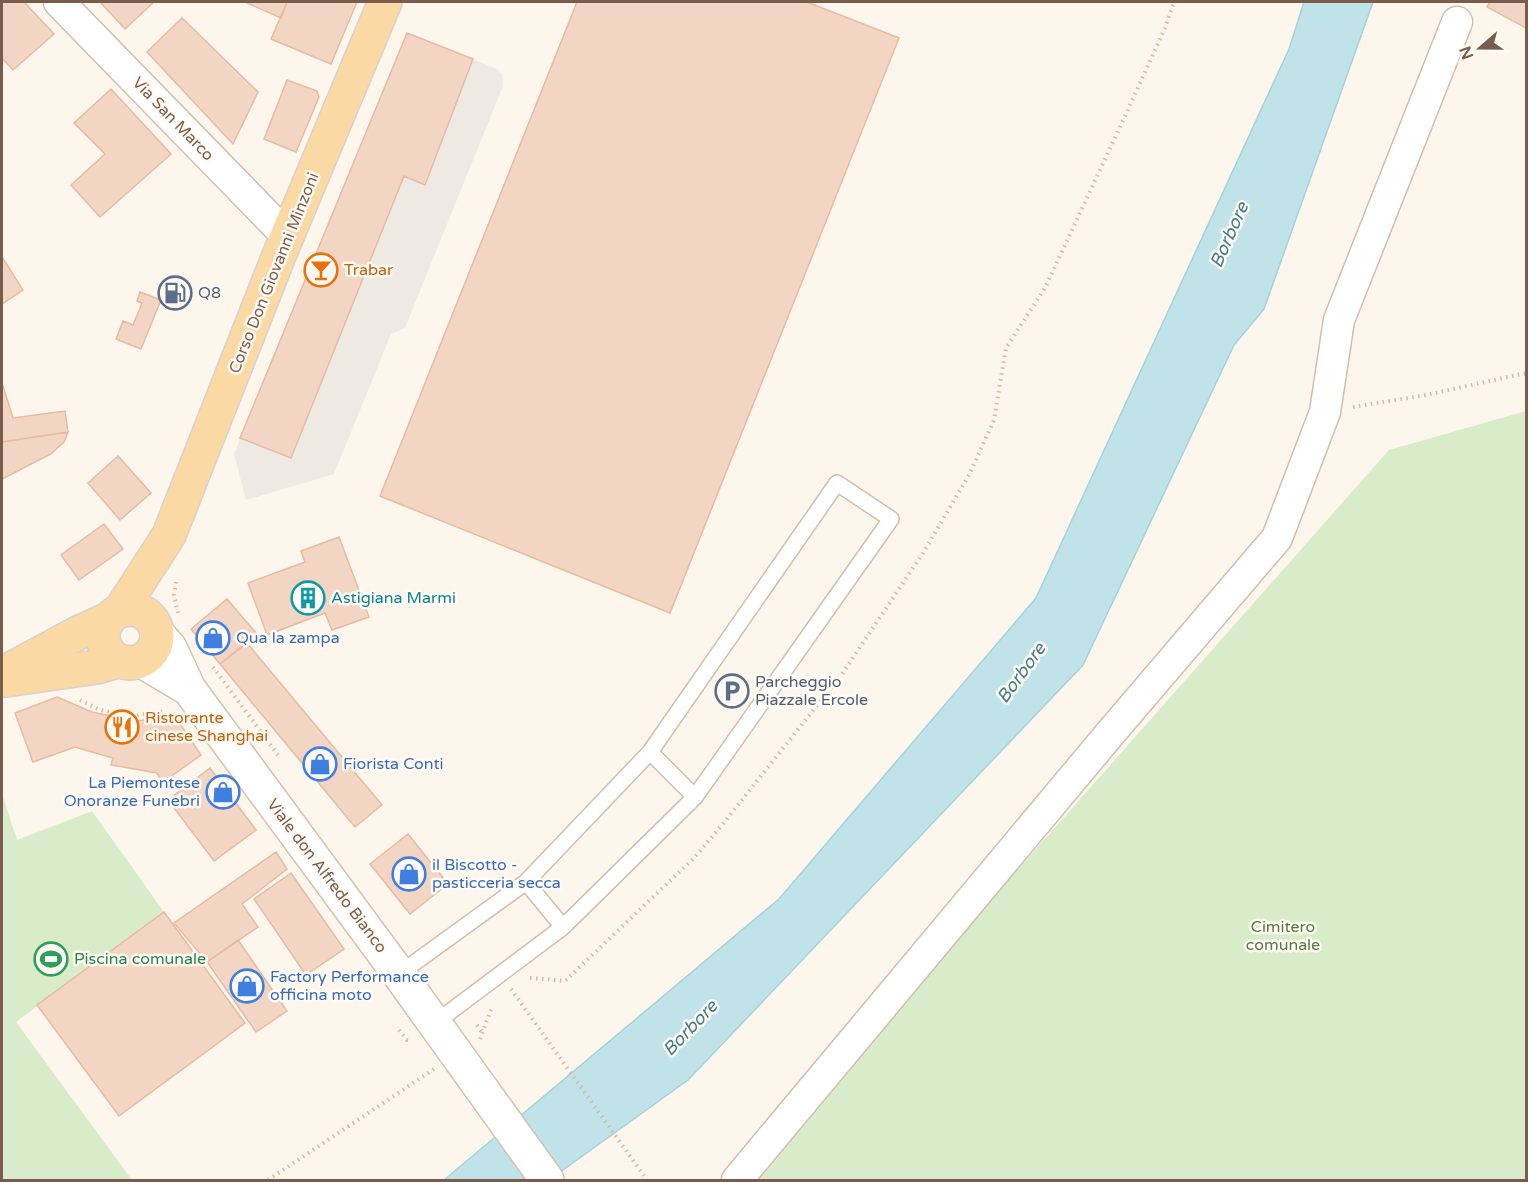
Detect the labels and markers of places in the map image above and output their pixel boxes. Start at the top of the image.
bar icon: Trabar [303,252,339,288]
place label: Trabar [344,260,394,280]
fuel station icon: Q8 [157,275,193,311]
place label: Q8 [198,283,221,303]
building icon: Astigiana Marmi [290,580,326,616]
place label: Astigiana Marmi [331,588,456,608]
shop icon: Qua la zampa [195,620,231,656]
place label: Qua la zampa [236,628,340,648]
place label: Parcheggio Piazzale Ercole [755,672,868,710]
parking icon: Parcheggio Piazzale Ercole [714,673,750,709]
place label: Ristorante cinese Shanghai [145,708,268,746]
restaurant icon: Ristorante cinese Shanghai [104,709,140,745]
shop icon: Fiorista Conti [302,746,338,782]
place label: Fiorista Conti [343,754,444,774]
place label: La Piemontese Onoranze Funebri [64,773,200,811]
shop icon: La Piemontese Onoranze Funebri [205,774,241,810]
place label: il Biscotto - pasticceria secca [432,855,561,893]
shop icon: il Biscotto - pasticceria secca [391,856,427,892]
sports icon: Piscina comunale [33,941,69,977]
place label: Piscina comunale [74,949,206,969]
place label: Factory Performance officina moto [270,967,429,1005]
shop icon: Factory Performance officina moto [229,968,265,1004]

